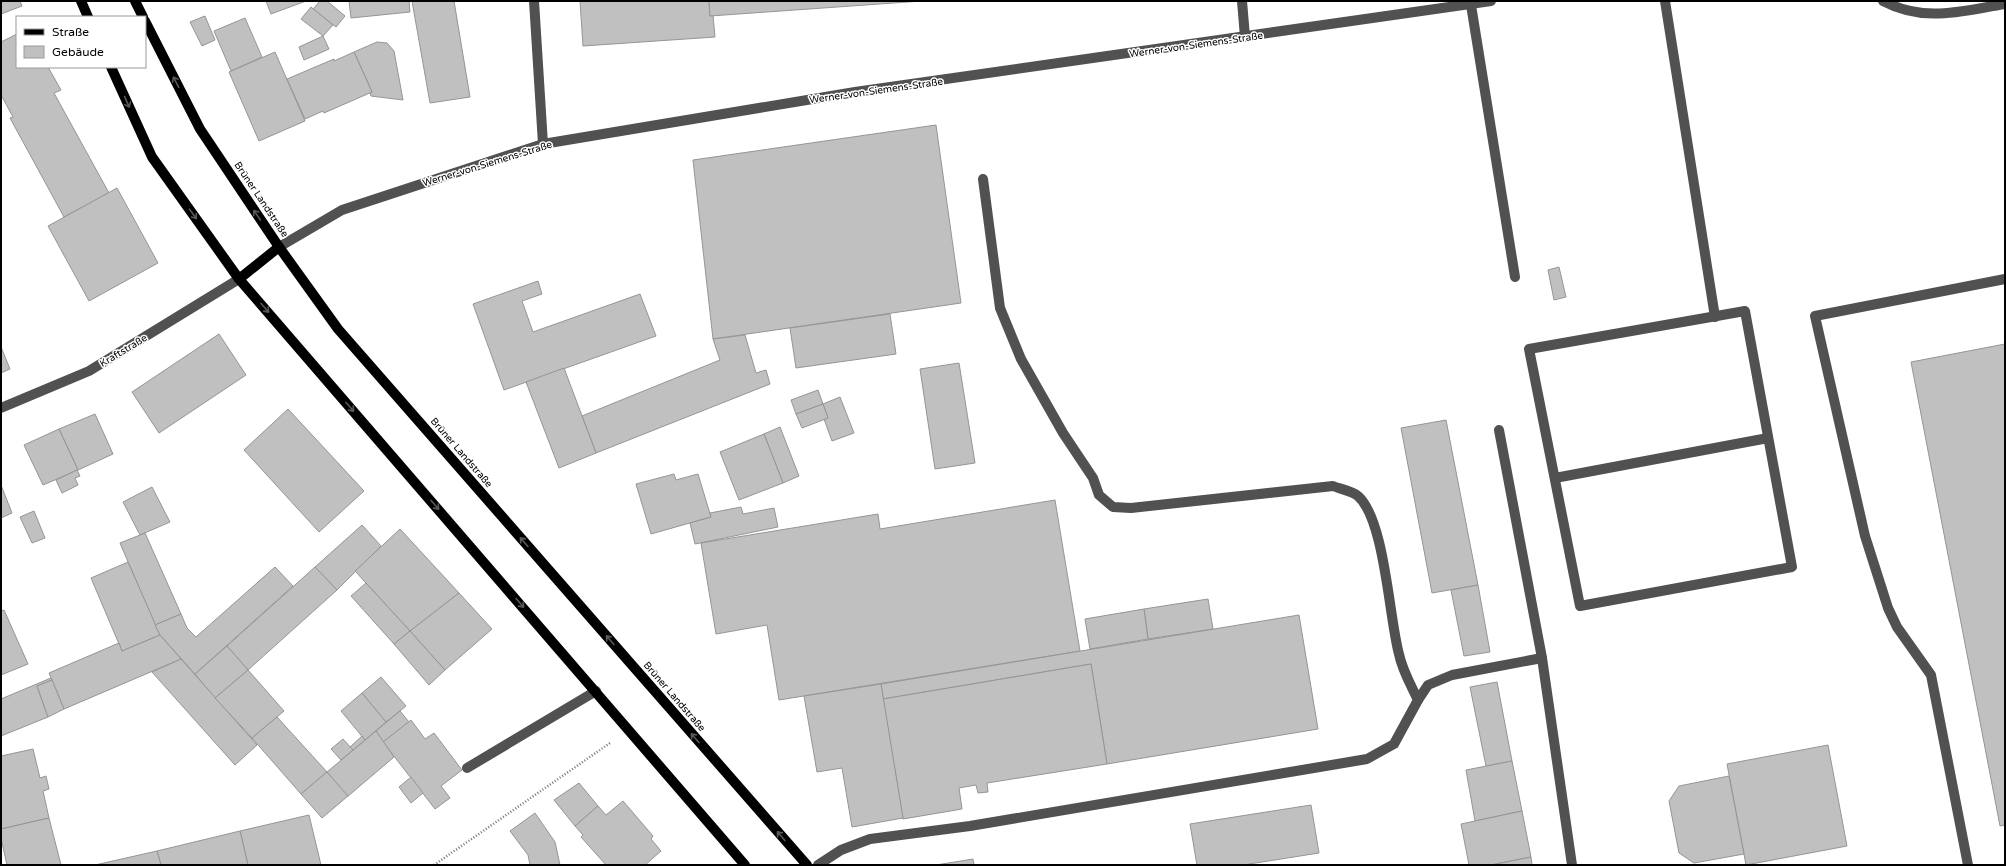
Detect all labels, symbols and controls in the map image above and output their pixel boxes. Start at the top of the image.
legend [16,16,146,68]
text: Straße [52,25,89,39]
street label: Werner-von-Siemens-Straße [1129,30,1264,60]
text: Gebäude [52,45,104,59]
one-way arrow [172,76,180,88]
street label: Werner-von-Siemens-Straße [809,76,944,106]
one-way arrow [124,96,131,108]
street label: Werner-von-Siemens-Straße [421,138,554,189]
street label: Brüner Landstraße [231,160,291,240]
one-way arrow [189,208,197,219]
one-way arrow [253,209,262,220]
one-way arrow [260,303,269,314]
street label: Kraftstraße [98,332,150,370]
one-way arrow [345,402,354,412]
street label: Brüner Landstraße [428,415,495,490]
one-way arrow [430,500,439,510]
one-way arrow [520,537,529,547]
one-way arrow [515,598,524,608]
one-way arrow [605,634,614,645]
street label: Brüner Landstraße [641,659,708,734]
one-way arrow [691,732,700,743]
one-way arrow [776,830,785,841]

